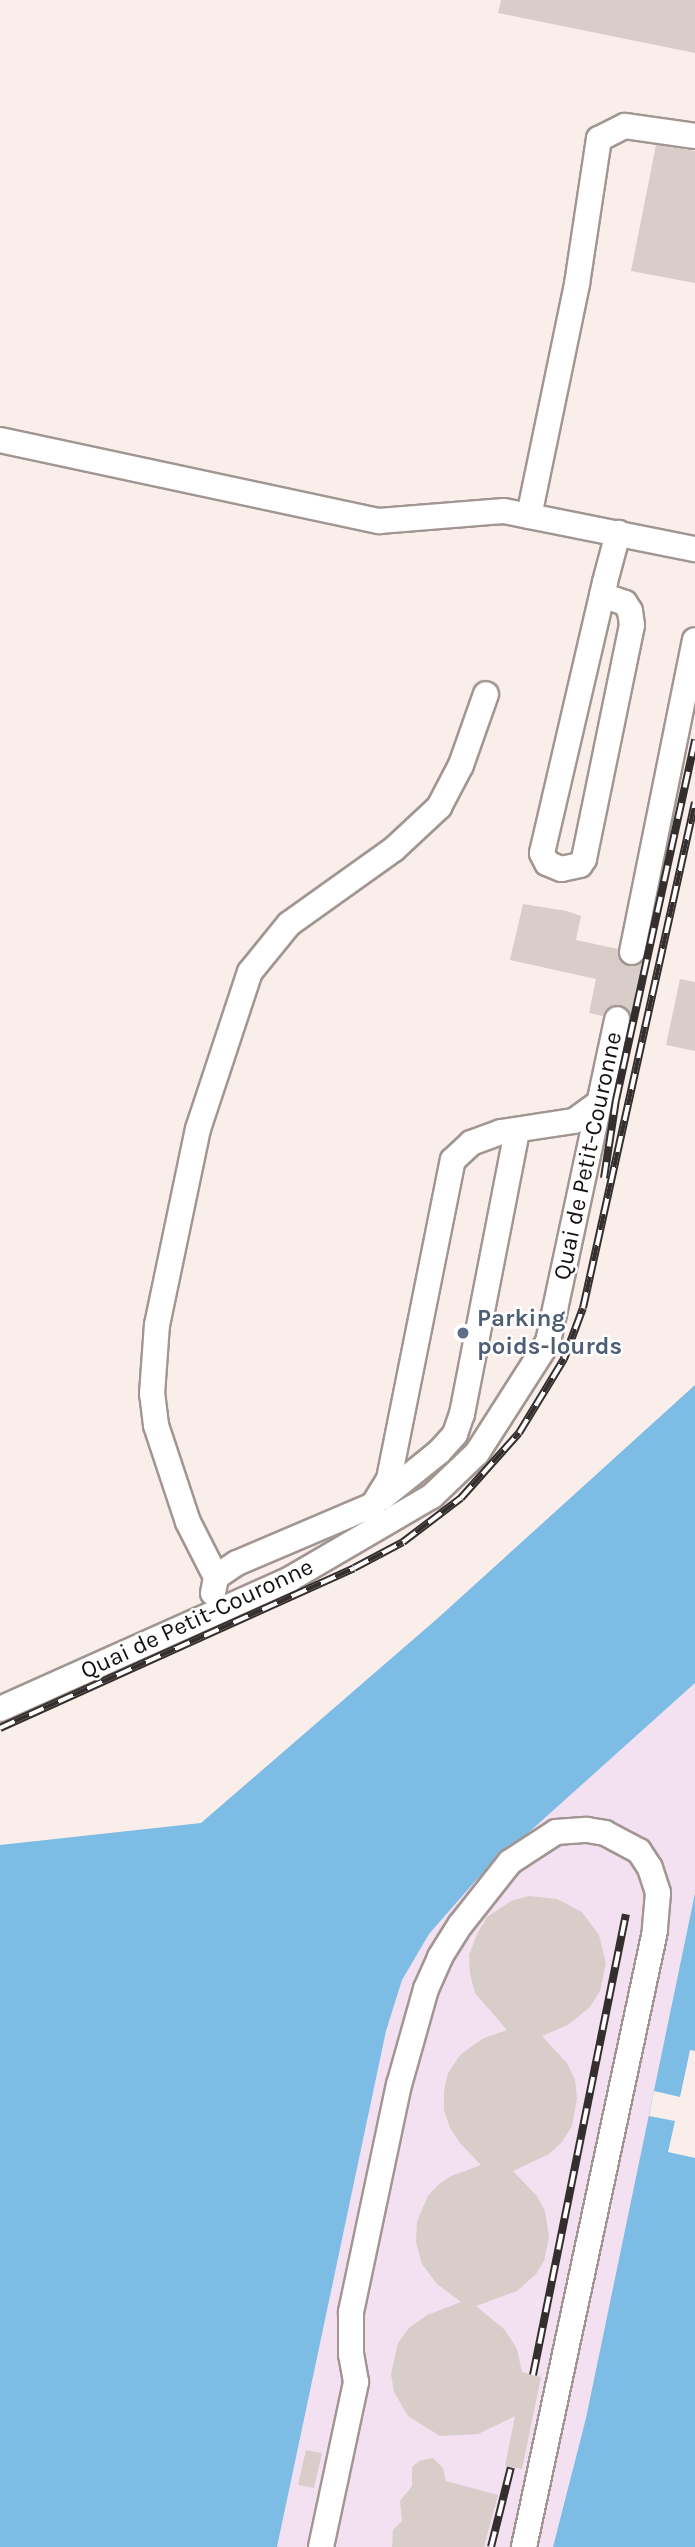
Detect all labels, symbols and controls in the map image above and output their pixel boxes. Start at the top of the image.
street label: Quai de Petit-Couronne [548,1029,628,1283]
place label: Parking poids-lourds [477,1305,622,1361]
marker: Parking poids-lourds [455,1325,471,1341]
street label: Quai de Petit-Couronne [76,1552,318,1686]

